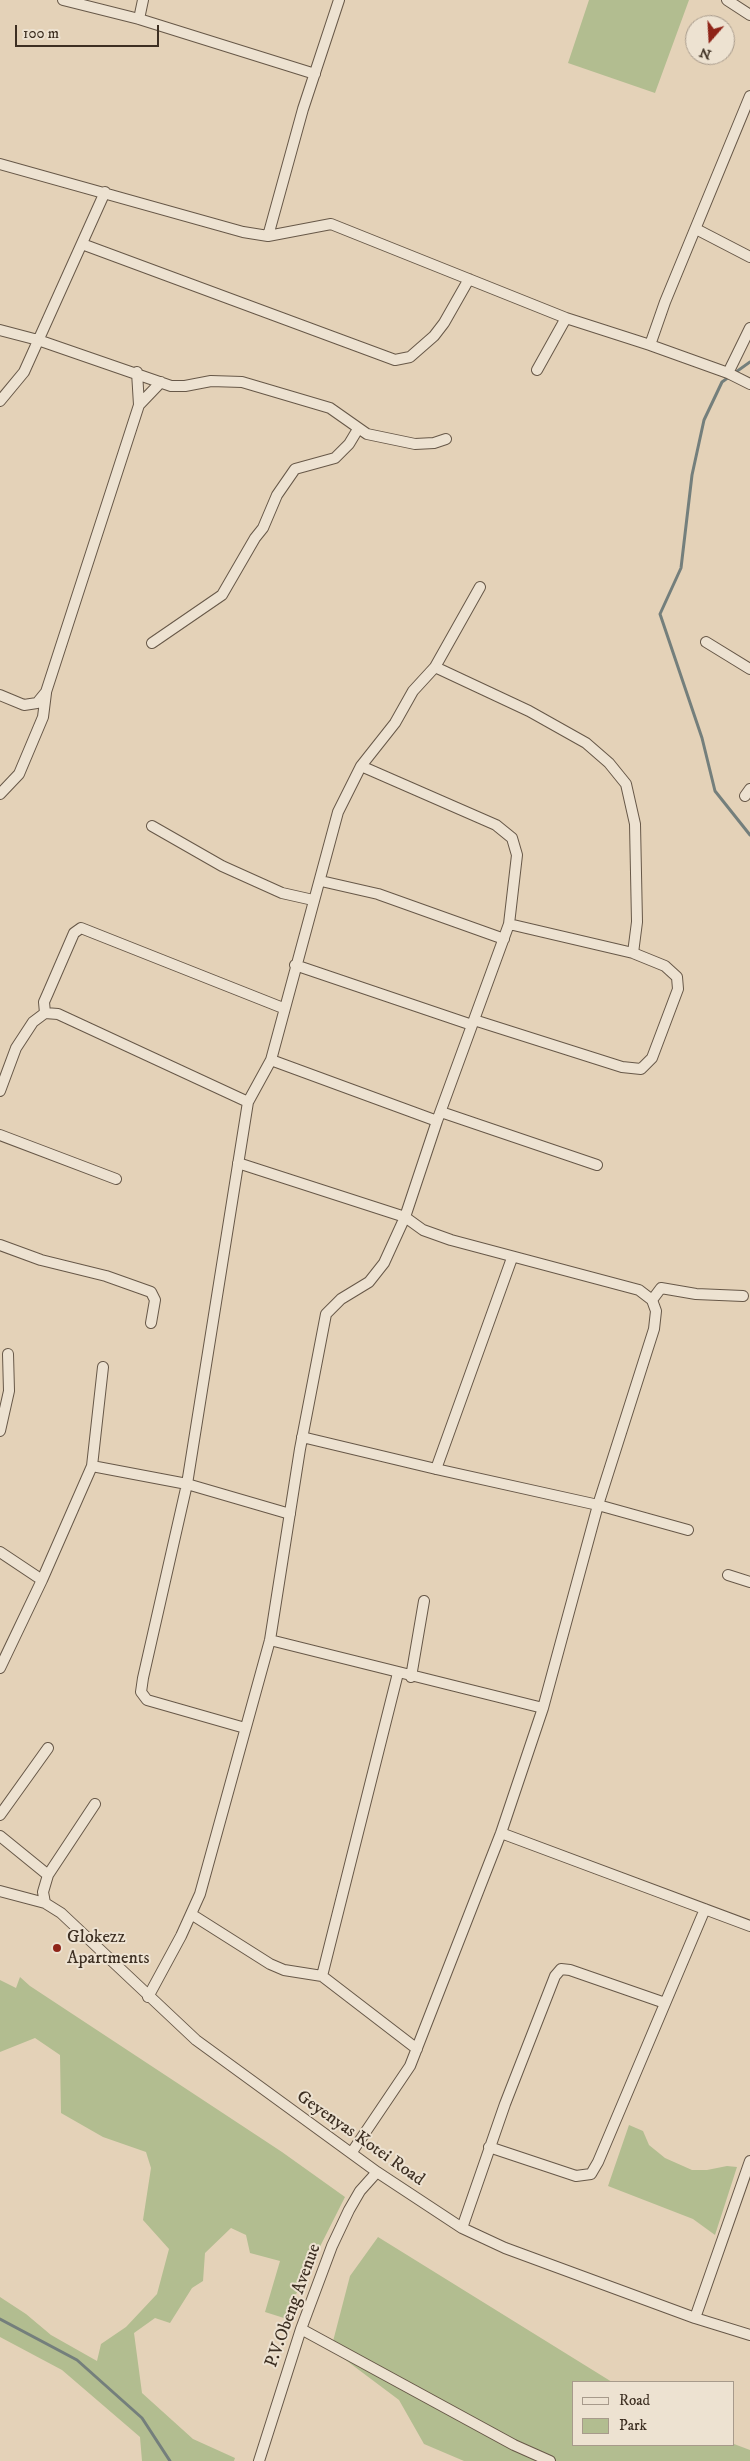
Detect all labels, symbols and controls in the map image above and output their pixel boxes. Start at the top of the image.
scale bar [18,15,161,47]
north arrow [685,15,735,65]
text: 100 m [23,24,59,43]
text: N [697,43,714,64]
place label: Glokezz Apartments [67,1927,150,1970]
marker: Glokezz Apartments [51,1942,63,1954]
street label: Geyenyas Kotei Road [292,2087,428,2191]
street label: P.V.Obeng Avenue [262,2241,326,2371]
legend [572,2381,735,2446]
text: Road [619,2391,650,2410]
text: Park [619,2416,647,2435]

